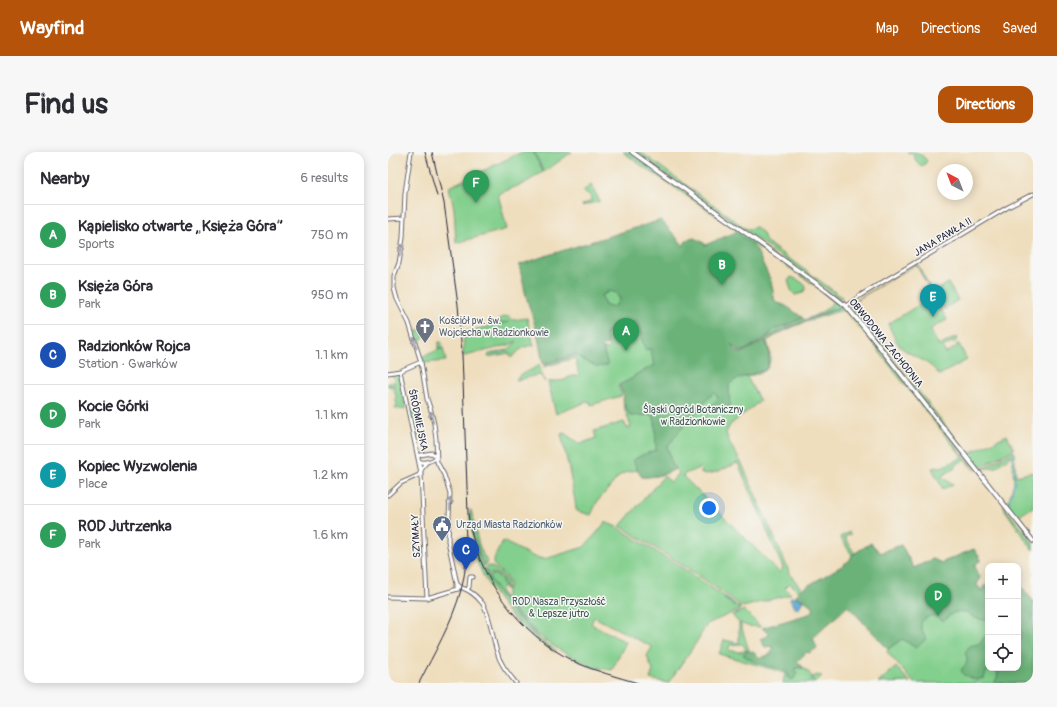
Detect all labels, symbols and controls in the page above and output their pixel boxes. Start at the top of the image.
text: Wayfind [20,16,84,40]
text: Map [876,20,899,37]
text: Directions [921,20,980,37]
text: Saved [1002,20,1037,37]
button: Directions [938,86,1033,123]
text: Find us [24,87,108,122]
north arrow [937,164,973,200]
text: Nearby [40,168,89,189]
text: 6 results [301,170,348,186]
pin: F [463,170,489,203]
street label: JANA PAWŁA II [912,215,974,259]
text: Kąpielisko otwarte „Księża Góra” [78,217,283,236]
text: A [49,227,57,243]
text: 750 m [311,227,348,243]
text: Sports [78,236,114,252]
one-way arrow [397,244,405,257]
pin: B [709,252,735,285]
text: Księża Góra [78,277,153,296]
pin: E [920,284,946,317]
text: B [49,287,57,303]
text: 950 m [311,287,348,303]
text: Park [78,296,101,312]
street label: OBWODOWA ZACHODNIA [847,296,926,390]
place label: Kościół pw. św. Wojciecha w Radzionkowie [439,315,549,339]
church icon: Kościół pw. św. Wojciecha w Radzionkowie [414,316,436,344]
pin: A [613,318,639,351]
text: Radzionków Rojca [78,337,191,356]
one-way arrow [411,337,418,350]
text: C [49,347,57,363]
text: 1.1 km [315,347,348,363]
text: Station · Gwarków [78,356,177,372]
street label: ŚRÓDMIEJSKA [406,387,432,453]
text: Kocie Górki [78,397,148,416]
park label: Śląski Ogród Botaniczny w Radzionkowie [643,403,744,428]
text: D [49,407,57,423]
text: 1.1 km [315,407,348,423]
one-way arrow [428,411,436,424]
text: Park [78,416,101,432]
text: Kopiec Wyzwolenia [78,457,197,476]
text: E [50,467,56,483]
text: 1.2 km [313,467,348,483]
text: Place [78,476,107,492]
one-way arrow [446,498,454,511]
your location [699,498,719,518]
street label: SZYMAŁY [409,514,423,558]
public building icon: Urząd Miasta Radzionków [431,514,453,542]
text: ROD Jutrzenka [78,517,172,536]
place label: Urząd Miasta Radzionków [456,519,562,531]
text: F [49,527,57,543]
text: 1.6 km [313,527,348,543]
text: Park [78,536,101,552]
pin: C [453,537,479,570]
map controls [985,563,1021,671]
button: + [985,563,1021,599]
pin: D [925,583,951,616]
park label: ROD Nasza Przyszłość & Lepsze jutro [512,596,606,620]
button: − [985,599,1021,635]
button: locate [985,635,1021,671]

